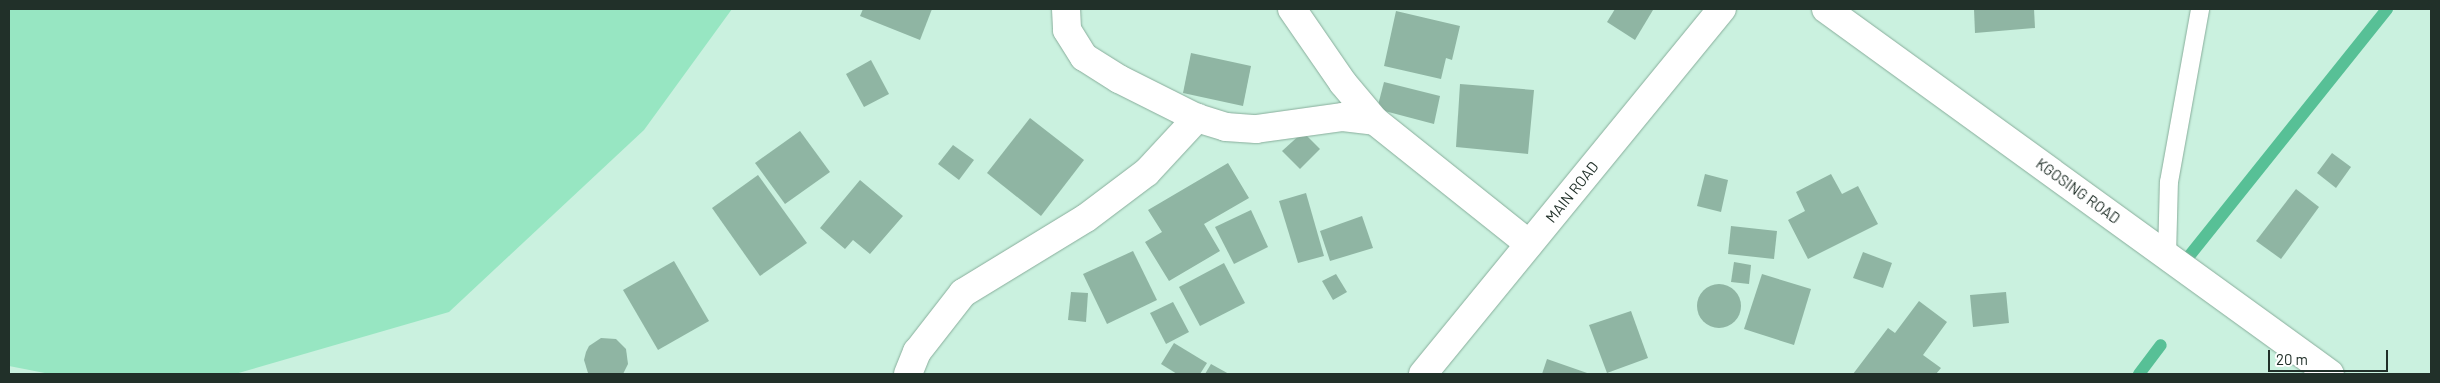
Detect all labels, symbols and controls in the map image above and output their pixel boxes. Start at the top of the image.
street label: KGOSING ROAD [2033,155,2123,227]
street label: MAIN ROAD [1542,158,1602,226]
scale bar [2270,340,2390,372]
text: 20 m [2276,350,2308,368]

